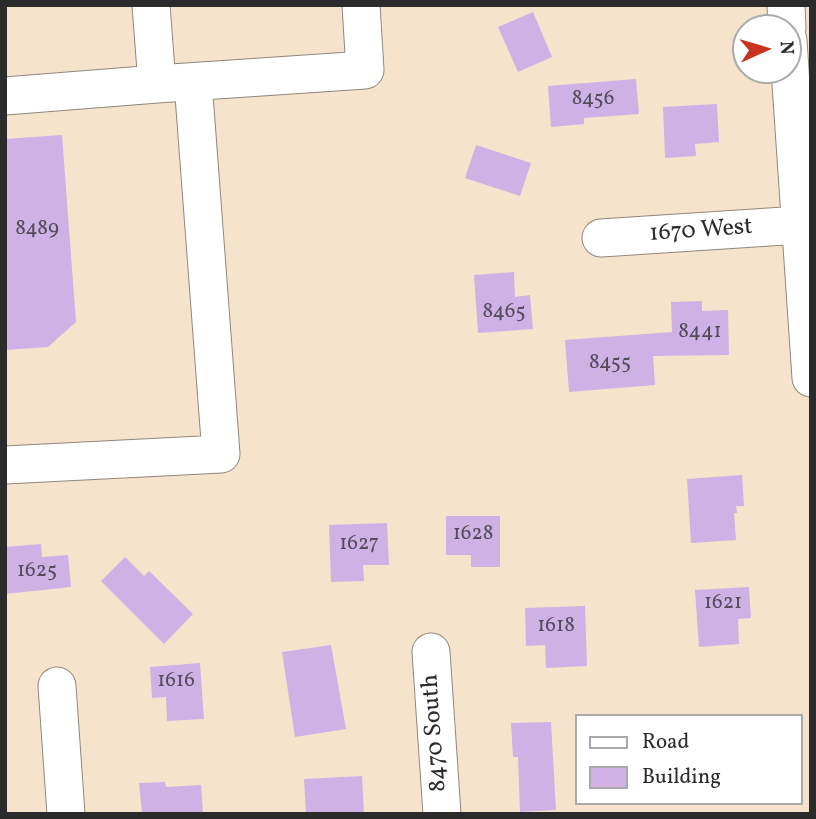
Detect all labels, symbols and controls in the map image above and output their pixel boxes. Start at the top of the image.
north arrow [732,14,802,84]
text: N [773,40,799,55]
house number: 8456 [572,87,614,113]
street label: 1670 West [648,214,754,250]
house number: 8489 [15,217,59,243]
house number: 8465 [482,300,526,326]
house number: 8441 [678,320,722,346]
house number: 8455 [589,351,631,377]
house number: 1628 [453,522,493,548]
house number: 1627 [339,532,379,558]
house number: 1625 [17,559,57,585]
house number: 1621 [704,591,742,617]
house number: 1618 [537,614,575,640]
house number: 1616 [157,669,195,695]
street label: 8470 South [418,673,454,793]
legend [574,714,802,805]
text: Road [642,728,689,757]
text: Building [642,763,721,792]

